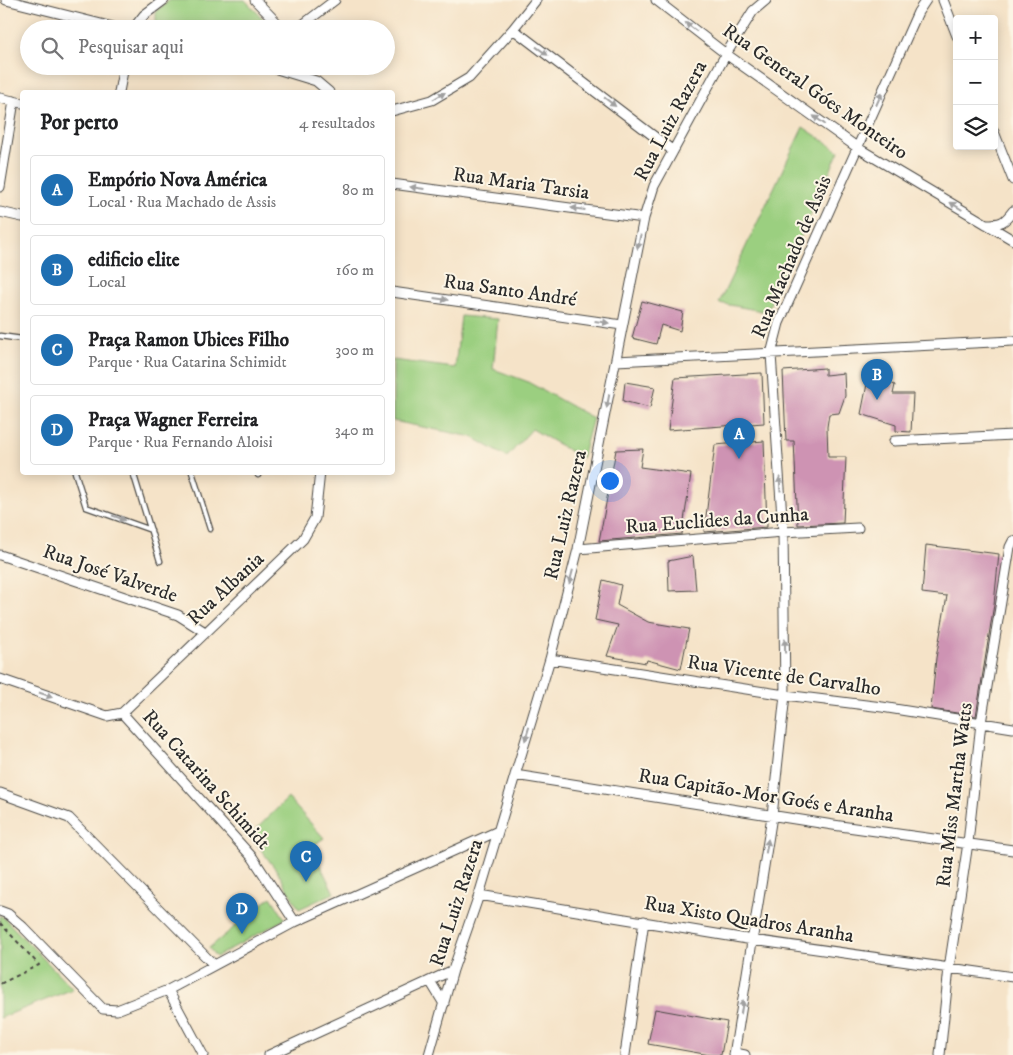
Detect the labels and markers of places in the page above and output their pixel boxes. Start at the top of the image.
pin: B [861,359,893,400]
pin: A [723,418,755,459]
pin: C [290,841,322,882]
pin: D [226,893,258,934]

